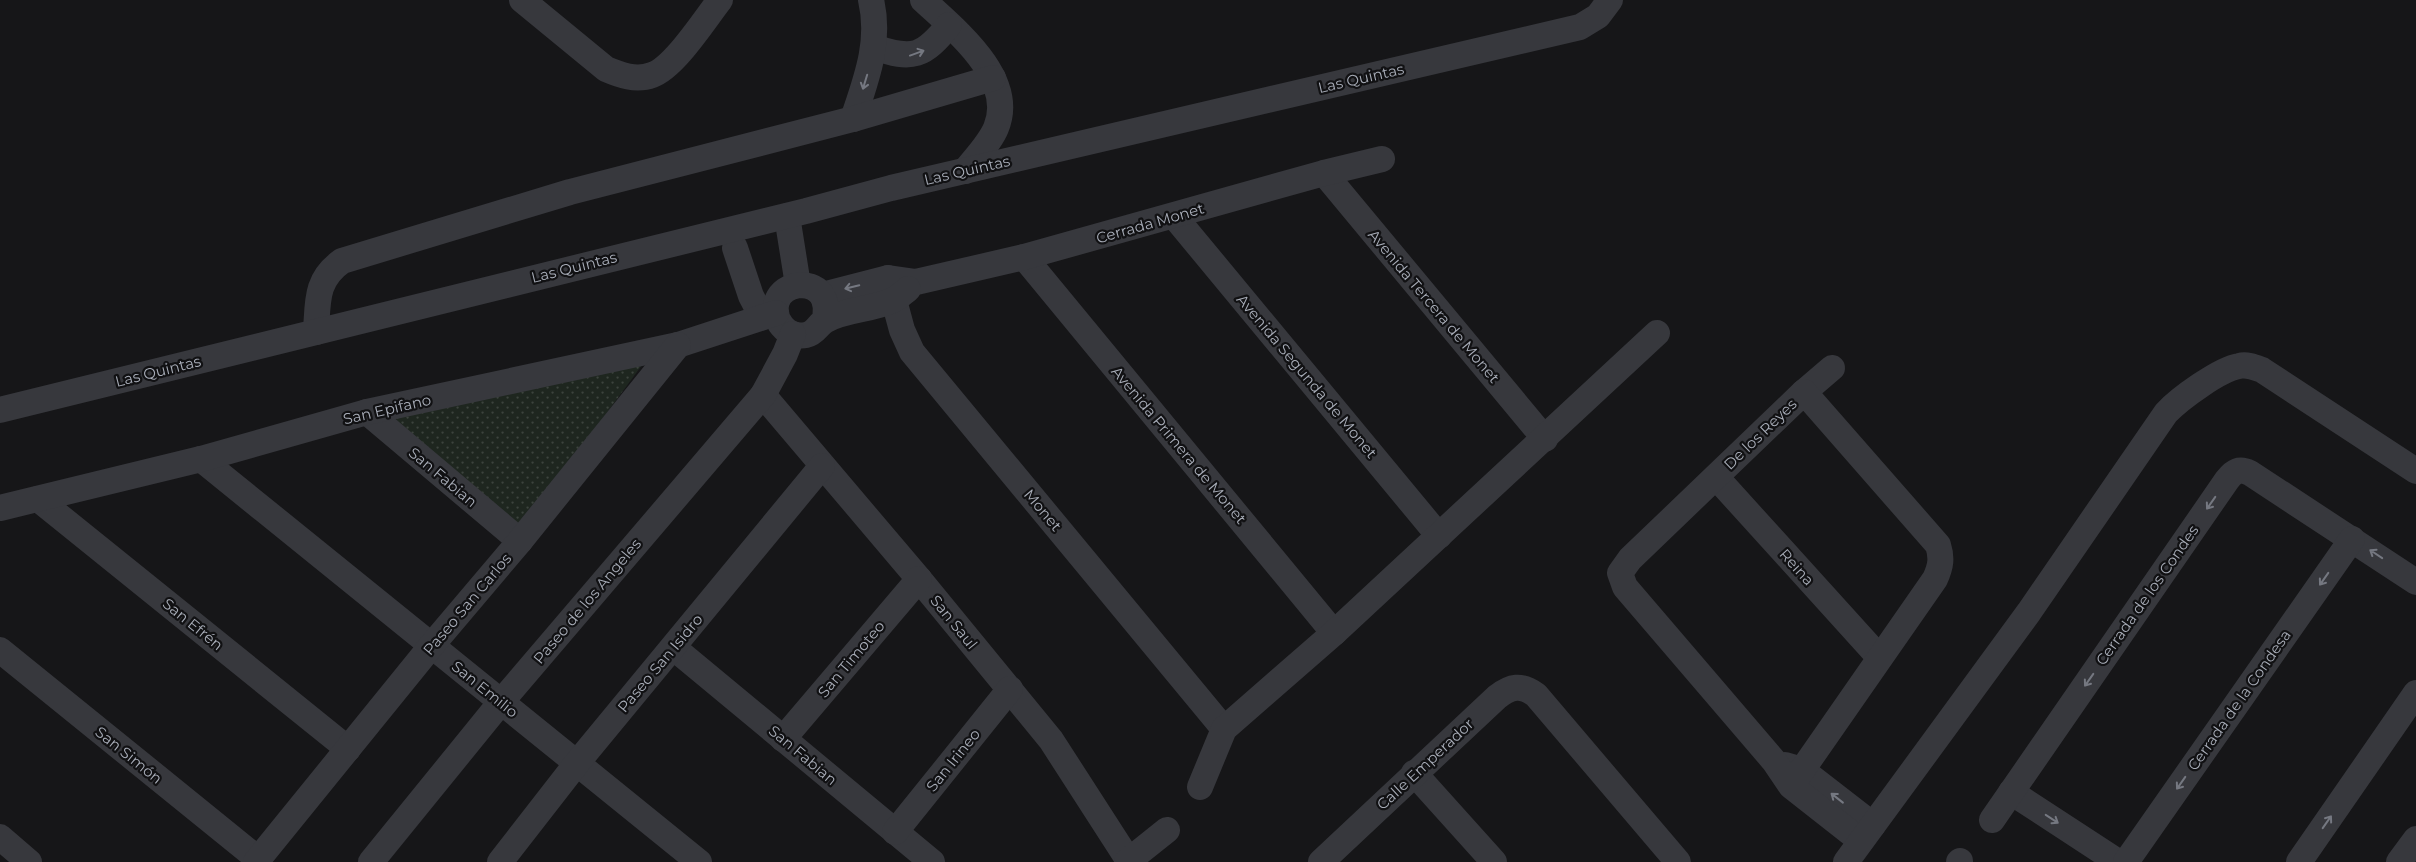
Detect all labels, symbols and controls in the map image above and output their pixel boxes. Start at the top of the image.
one-way arrow [909,48,924,57]
street label: Las Quintas [1316,59,1406,97]
one-way arrow [860,74,870,90]
street label: Las Quintas [922,151,1012,189]
street label: Cerrada Monet [1094,199,1206,247]
street label: Avenida Tercera de Monet [1364,225,1504,387]
street label: Las Quintas [529,247,619,287]
one-way arrow [844,283,860,292]
street label: Avenida Segunda de Monet [1233,290,1381,462]
street label: Las Quintas [113,351,203,391]
street label: Avenida Primera de Monet [1107,362,1251,528]
street label: San Epifano [341,390,433,428]
street label: De los Reyes [1720,394,1800,474]
street label: San Fabian [405,443,481,511]
street label: Monet [1020,485,1066,535]
one-way arrow [2206,496,2216,510]
street label: Cerrada de los Condes [2091,521,2203,669]
street label: Paseo de los Angeles [529,535,645,667]
street label: Reina [1776,545,1818,589]
street label: Paseo San Carlos [419,549,515,659]
one-way arrow [2369,549,2383,559]
one-way arrow [2319,571,2329,585]
street label: San Saul [926,591,982,653]
street label: San Efrén [159,594,227,654]
street label: Paseo San Isidro [613,610,707,716]
street label: San Timoteo [813,617,889,701]
street label: Cerrada de la Condesa [2183,626,2295,774]
street label: San Emilio [448,657,522,721]
one-way arrow [2083,673,2094,687]
street label: Calle Emperador [1373,714,1477,814]
street label: San Fabian [765,721,841,789]
street label: San Simón [92,722,166,788]
street label: San Irineo [922,725,984,795]
one-way arrow [2176,776,2186,790]
one-way arrow [1831,792,1844,803]
one-way arrow [2045,814,2059,824]
one-way arrow [2322,815,2332,829]

